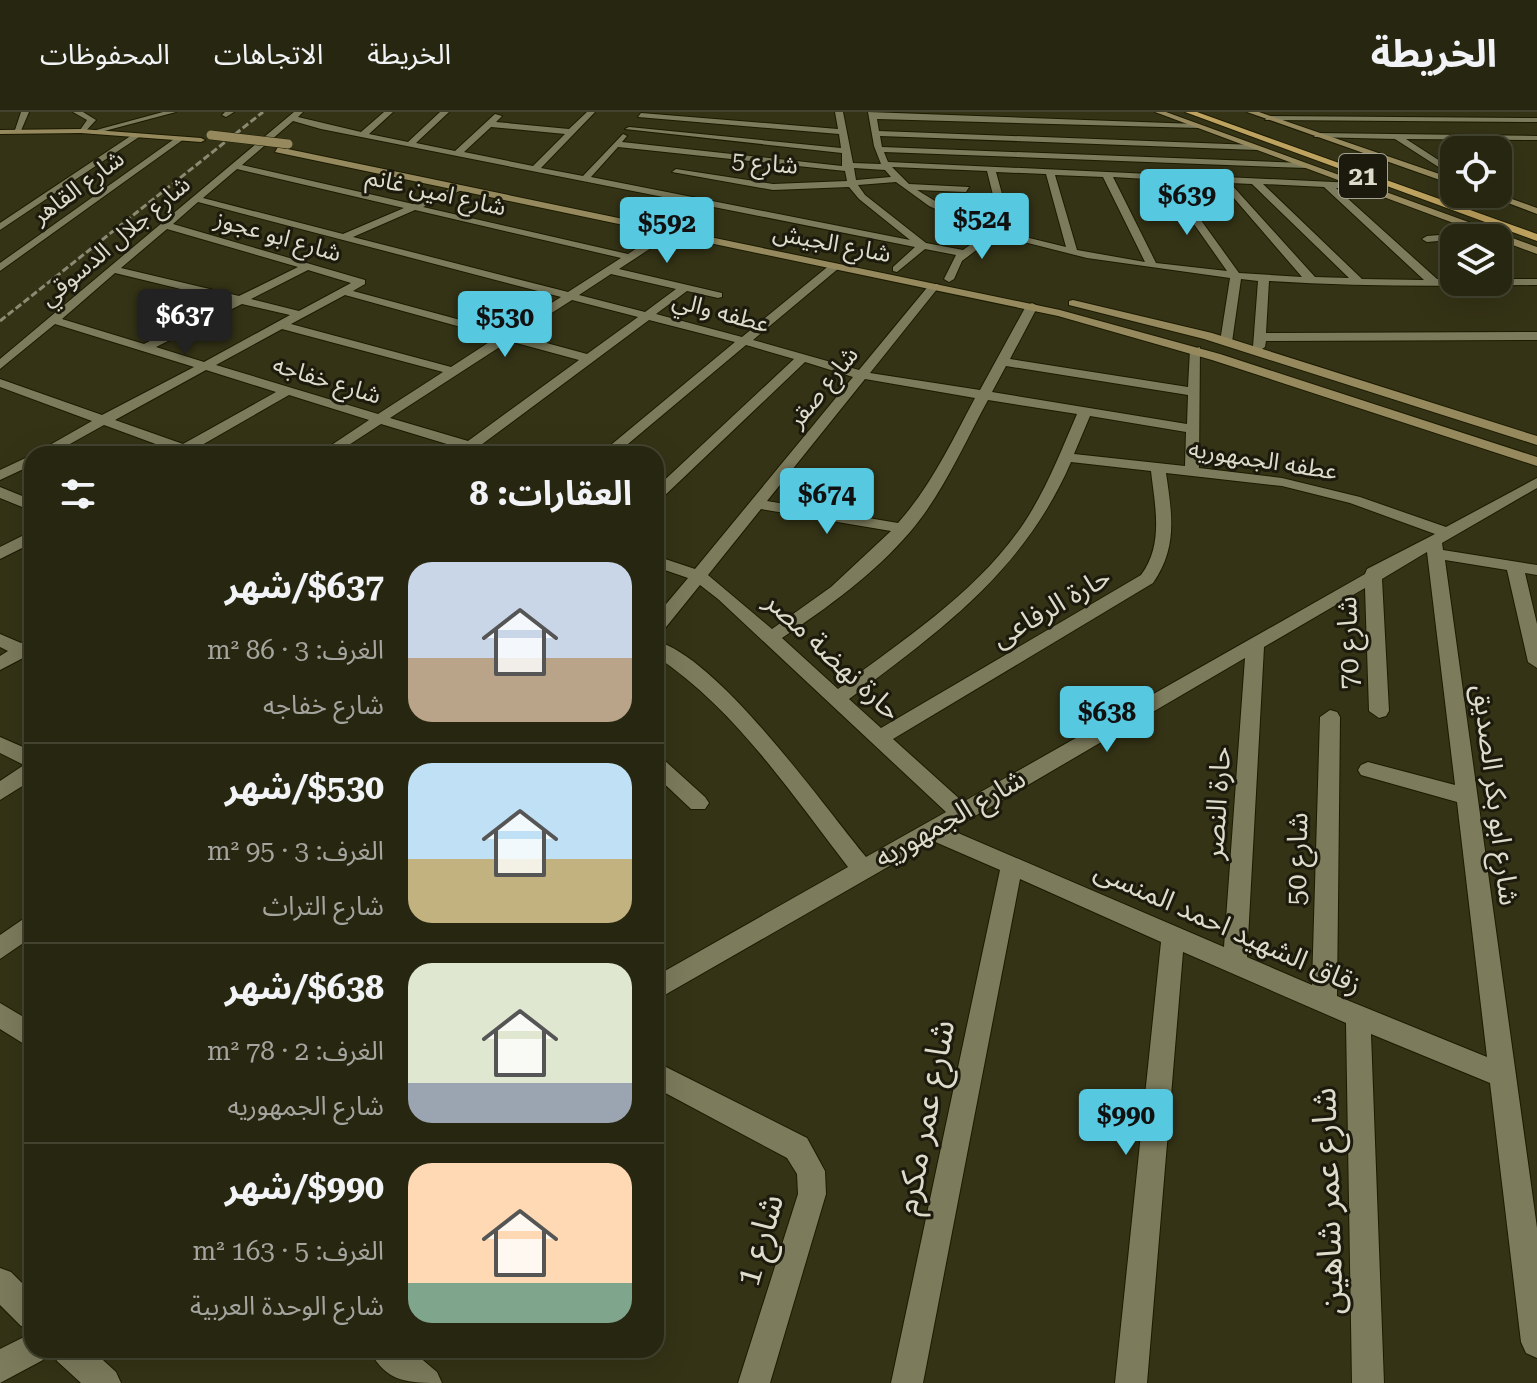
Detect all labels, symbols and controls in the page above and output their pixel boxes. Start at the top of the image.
text: الخريطة [1371,32,1497,76]
text: المحفوظات [40,38,170,71]
text: الاتجاهات [214,38,323,71]
text: الخريطة [367,38,451,71]
map controls [1440,136,1512,296]
button: locate [1440,136,1512,208]
street label: شارع القاهر [26,144,131,233]
street label: شارع 5 [730,146,799,183]
road number: 21 [1339,154,1387,198]
street label: شارع امين غانم [363,162,509,225]
pin: $639 [1140,169,1234,237]
street label: شارع جلال الدسوقي [34,170,199,315]
text: $639 [1158,180,1216,210]
pin: $524 [935,193,1029,261]
pin: $592 [620,197,714,265]
street label: شارع ابو عجوز [210,204,344,270]
text: $524 [953,204,1011,234]
text: $592 [638,208,696,238]
street label: شارع الجيش [770,218,893,271]
button: layers [1440,224,1512,296]
street label: عطفه والي [668,286,772,343]
pin: $637 [138,289,232,357]
pin: $530 [458,291,552,359]
text: $637 [156,300,214,330]
text: $530 [476,302,534,332]
street label: شارع صقر [781,341,866,436]
street label: شارع خفاجه [269,350,384,413]
street label: عطفه الجمهوريه [1187,434,1339,486]
pin: $674 [780,468,874,536]
icon: filters [56,472,100,516]
text: العقارات: 8 [470,473,632,513]
text: $674 [798,479,856,509]
street label: حارة الرفاعى [986,560,1116,654]
text: $637/شهر [225,566,384,606]
street label: حارة نهضة مصر [758,584,908,727]
icon: home [472,594,568,690]
street label: شارع 70 [1330,596,1370,690]
text: الغرف: 3 · 86 m² [207,635,384,665]
street label: شارع ابو بكر الصديق [1462,683,1526,908]
pin: $638 [1060,686,1154,754]
text: شارع خفاجه [263,690,384,720]
text: $638 [1078,697,1136,727]
street label: حارة النصر [1197,745,1237,862]
street label: شارع الجمهوريه [869,762,1033,878]
text: $530/شهر [225,767,384,807]
icon: home [472,795,568,891]
street label: شارع 50 [1280,812,1318,906]
text: الغرف: 3 · 95 m² [207,836,384,866]
street label: زقاق الشهيد احمد المنسى [1089,853,1367,1001]
text: شارع التراث [262,891,384,921]
text: $638/شهر [225,967,384,1007]
icon: home [472,995,568,1091]
street label: شارع عمر مكرم [886,1016,968,1219]
text: الغرف: 2 · 78 m² [207,1036,384,1066]
street label: شارع عمر شاهين [1303,1087,1356,1315]
pin: $990 [1079,1089,1173,1157]
text: شارع الجمهوريه [228,1091,384,1121]
text: $990 [1097,1100,1155,1130]
text: $990/شهر [225,1167,384,1207]
street label: شارع 1 [727,1189,796,1292]
icon: home [472,1195,568,1291]
text: الغرف: 5 · 163 m² [192,1236,384,1266]
text: شارع الوحدة العربية [190,1291,384,1321]

